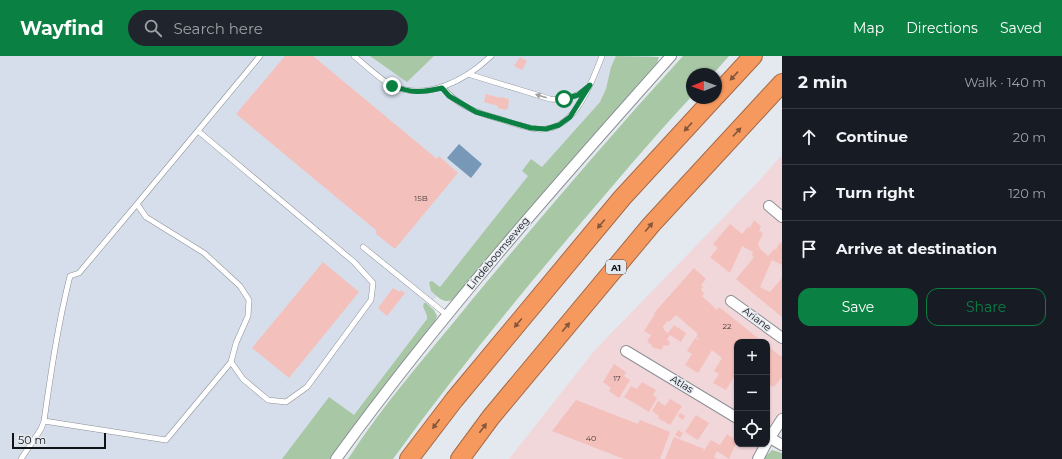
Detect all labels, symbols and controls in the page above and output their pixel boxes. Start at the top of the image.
search box [128,10,408,46]
text: Wayfind [20,17,104,40]
icon: search [142,17,164,39]
text: Search here [174,19,263,38]
text: Map [853,19,884,37]
text: Directions [906,19,978,37]
text: Saved [1000,19,1042,37]
north arrow [686,68,722,104]
one-way arrow [730,71,739,81]
text: 2 min [798,72,848,92]
text: Walk · 140 m [964,74,1046,90]
route end [383,77,401,95]
route start [555,90,573,108]
one-way arrow [535,93,547,99]
one-way arrow [683,122,692,132]
icon: ahead [798,126,820,148]
one-way arrow [732,127,742,137]
text: Continue [836,127,908,146]
text: 20 m [1013,129,1046,145]
icon: right [798,182,820,204]
text: Turn right [836,183,915,202]
text: 120 m [1008,185,1046,201]
house number: 15B [414,193,428,203]
street label: Lindeboomseweg [464,214,532,292]
one-way arrow [596,218,605,229]
one-way arrow [644,222,653,233]
icon: arrive [798,238,820,260]
text: Arrive at destination [836,239,997,258]
road number: A1 [606,260,626,274]
button: Save [798,288,918,326]
button: Share [926,288,1046,326]
street label: Ariane [740,304,774,334]
one-way arrow [513,318,522,329]
house number: 22 [722,321,732,331]
one-way arrow [561,322,570,333]
map controls [734,339,770,447]
button: + [734,339,770,375]
street label: Atlas [668,372,696,396]
house number: 17 [613,373,621,383]
button: − [734,375,770,411]
button: locate [734,411,770,447]
one-way arrow [431,419,440,430]
one-way arrow [479,422,488,433]
scale bar [12,431,106,450]
text: 50 m [18,433,46,447]
house number: 40 [586,433,596,443]

